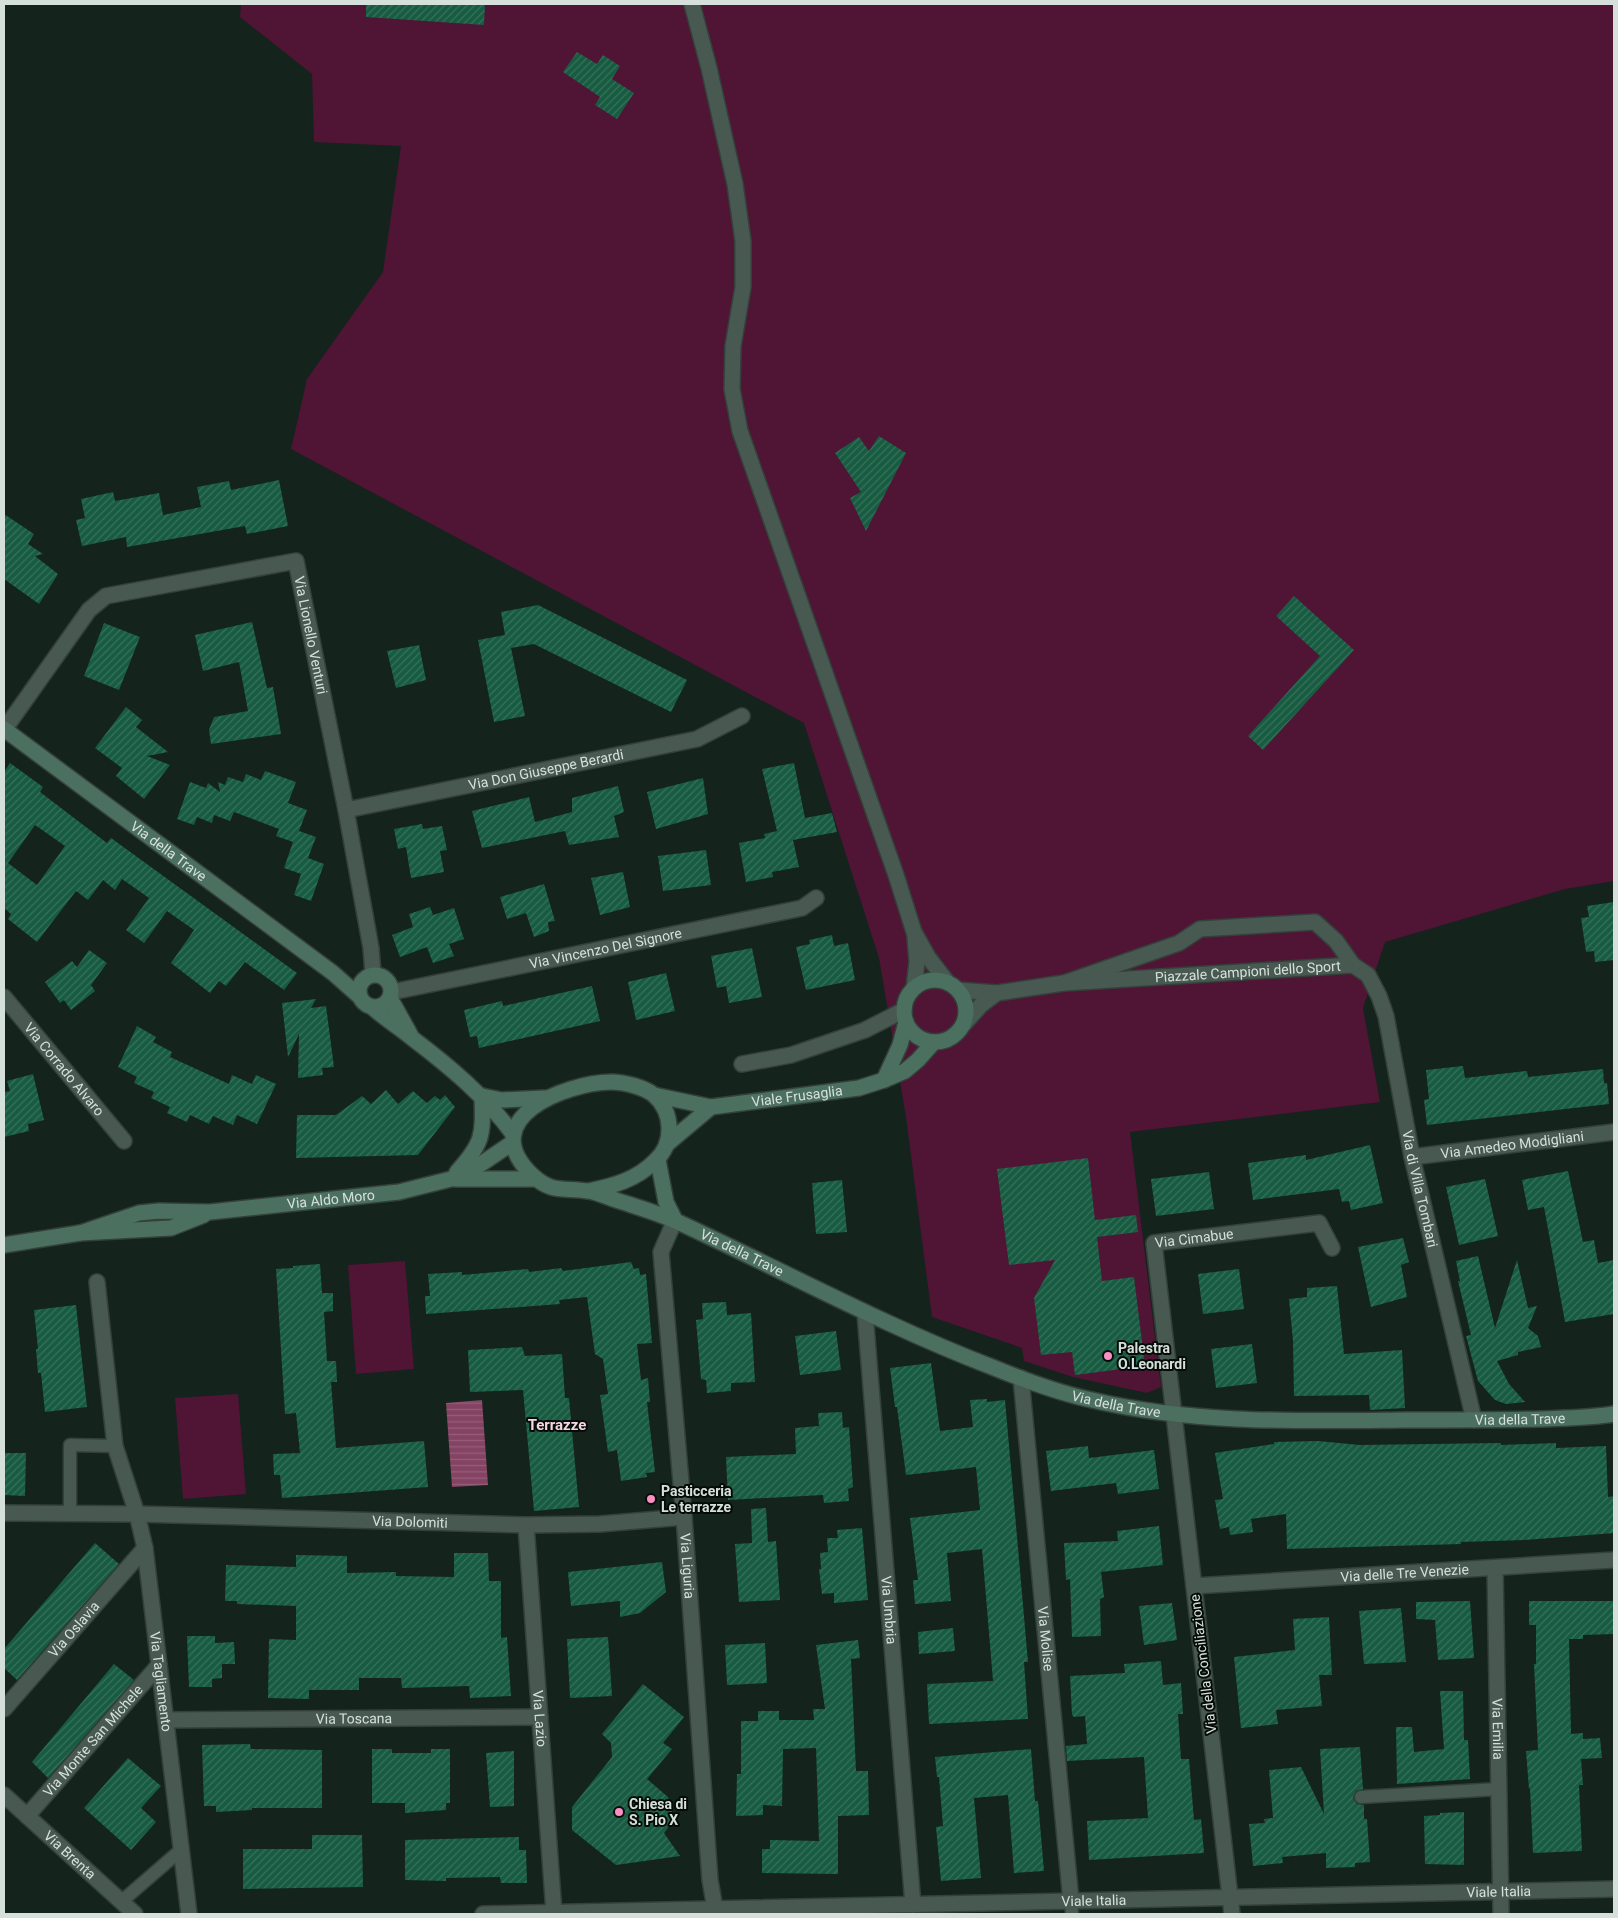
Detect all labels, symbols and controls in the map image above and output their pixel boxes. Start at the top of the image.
street label: Via Lionello Venturi [291,575,331,696]
street label: Via Don Giuseppe Berardi [467,746,625,793]
street label: Via della Trave [128,818,210,884]
street label: Via Vincenzo Del Signore [528,925,683,972]
street label: Piazzale Campioni dello Sport [1154,958,1342,985]
street label: Via Corrado Alvaro [21,1019,108,1119]
street label: Viale Frusaglia [751,1082,843,1110]
street label: Via Amedeo Modigliani [1440,1128,1585,1161]
street label: Via di Villa Tombari [1399,1129,1441,1249]
street label: Via Aldo Moro [286,1187,376,1212]
street label: Via Cimabue [1154,1225,1234,1251]
street label: Via della Trave [698,1226,786,1279]
place label: Palestra O.Leonardi [1118,1340,1186,1372]
marker: Palestra O.Leonardi [1102,1350,1114,1362]
street label: Via della Trave [1070,1387,1162,1420]
street label: Via della Trave [1475,1410,1566,1428]
district label: Terrazze [528,1416,586,1434]
place label: Pasticceria Le terrazze [661,1483,732,1515]
marker: Pasticceria Le terrazze [645,1493,657,1505]
street label: Via Dolomiti [372,1513,448,1531]
street label: Via Liguria [677,1533,698,1599]
street label: Via delle Tre Venezie [1340,1561,1469,1585]
street label: Via Umbria [878,1575,900,1645]
street label: Via della Conciliazione [1187,1593,1219,1735]
street label: Via Oslavia [45,1598,103,1660]
street label: Via Molise [1035,1606,1057,1672]
street label: Via Tagliamento [147,1631,175,1733]
street label: Via Monte San Michele [40,1682,146,1800]
street label: Via Lazio [530,1690,550,1747]
street label: Via Emilia [1489,1698,1506,1760]
street label: Via Toscana [316,1710,392,1727]
place label: Chiesa di S. Pio X [629,1796,687,1828]
marker: Chiesa di S. Pio X [613,1806,625,1818]
street label: Via Brenta [41,1827,99,1882]
street label: Viale Italia [1466,1883,1531,1900]
street label: Viale Italia [1061,1892,1126,1909]

